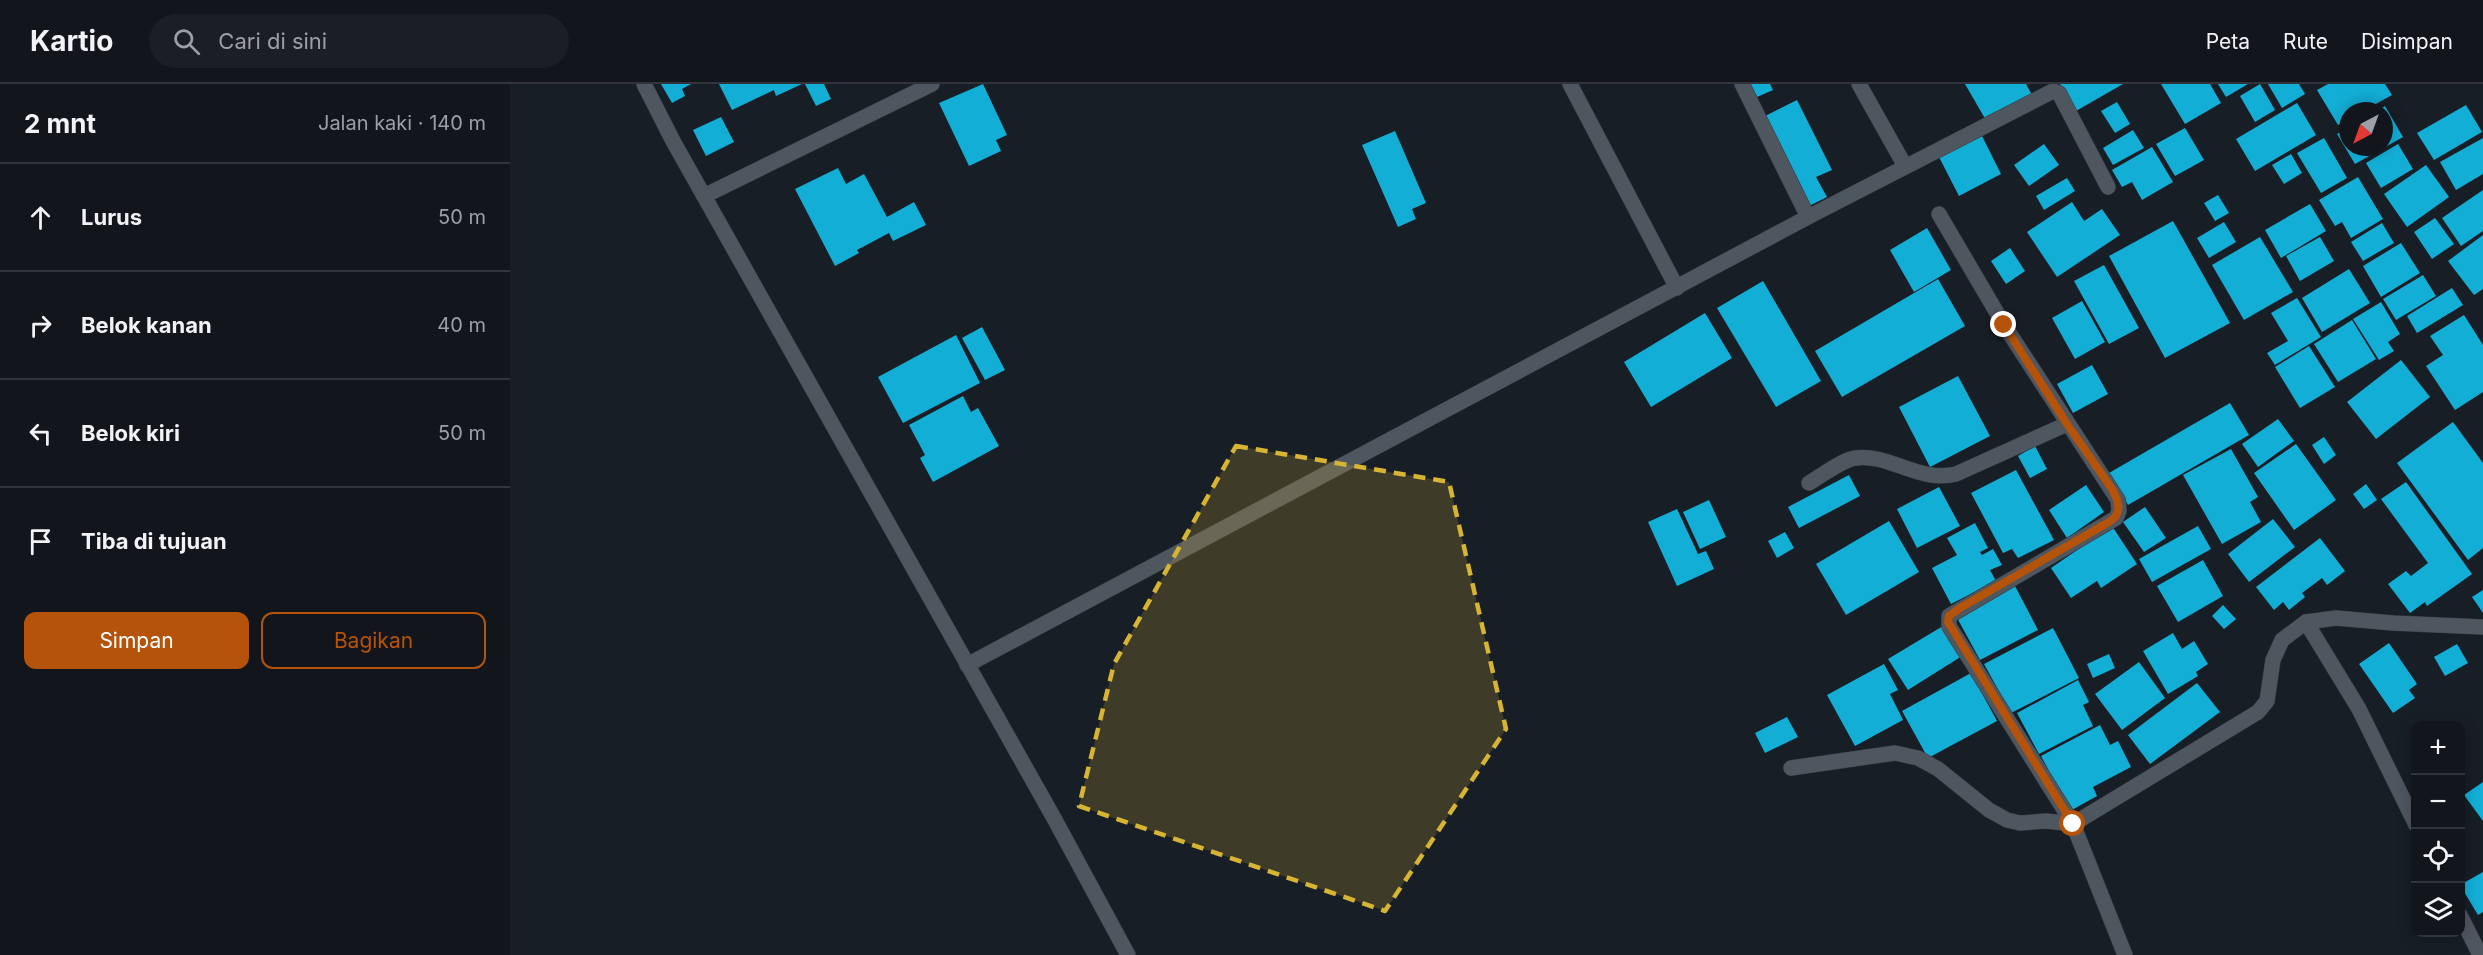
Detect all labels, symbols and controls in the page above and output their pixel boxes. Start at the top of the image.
search box [149,14,569,68]
text: Kartio [30,24,113,58]
icon: search [170,25,203,58]
text: Cari di sini [218,28,327,54]
text: Peta [2206,29,2250,54]
text: Rute [2283,29,2328,54]
text: Disimpan [2361,29,2453,54]
north arrow [2339,102,2393,156]
text: 2 mnt [24,108,96,139]
text: Jalan kaki · 140 m [318,111,486,135]
icon: ahead [24,201,57,234]
text: Lurus [81,204,142,230]
text: 50 m [438,205,486,229]
icon: right [24,309,57,342]
route end [1990,311,2016,337]
text: Belok kanan [81,312,212,338]
text: 40 m [437,313,486,337]
icon: left [24,417,57,450]
text: Belok kiri [81,420,180,446]
text: 50 m [438,421,486,445]
icon: arrive [24,525,57,558]
text: Tiba di tujuan [81,528,227,554]
button: Simpan [24,612,249,669]
button: Bagikan [261,612,486,669]
map controls [2411,721,2465,937]
button: + [2411,721,2465,775]
button: − [2411,775,2465,829]
route start [2059,810,2085,836]
button: locate [2411,829,2465,883]
button: layers [2411,883,2465,937]

